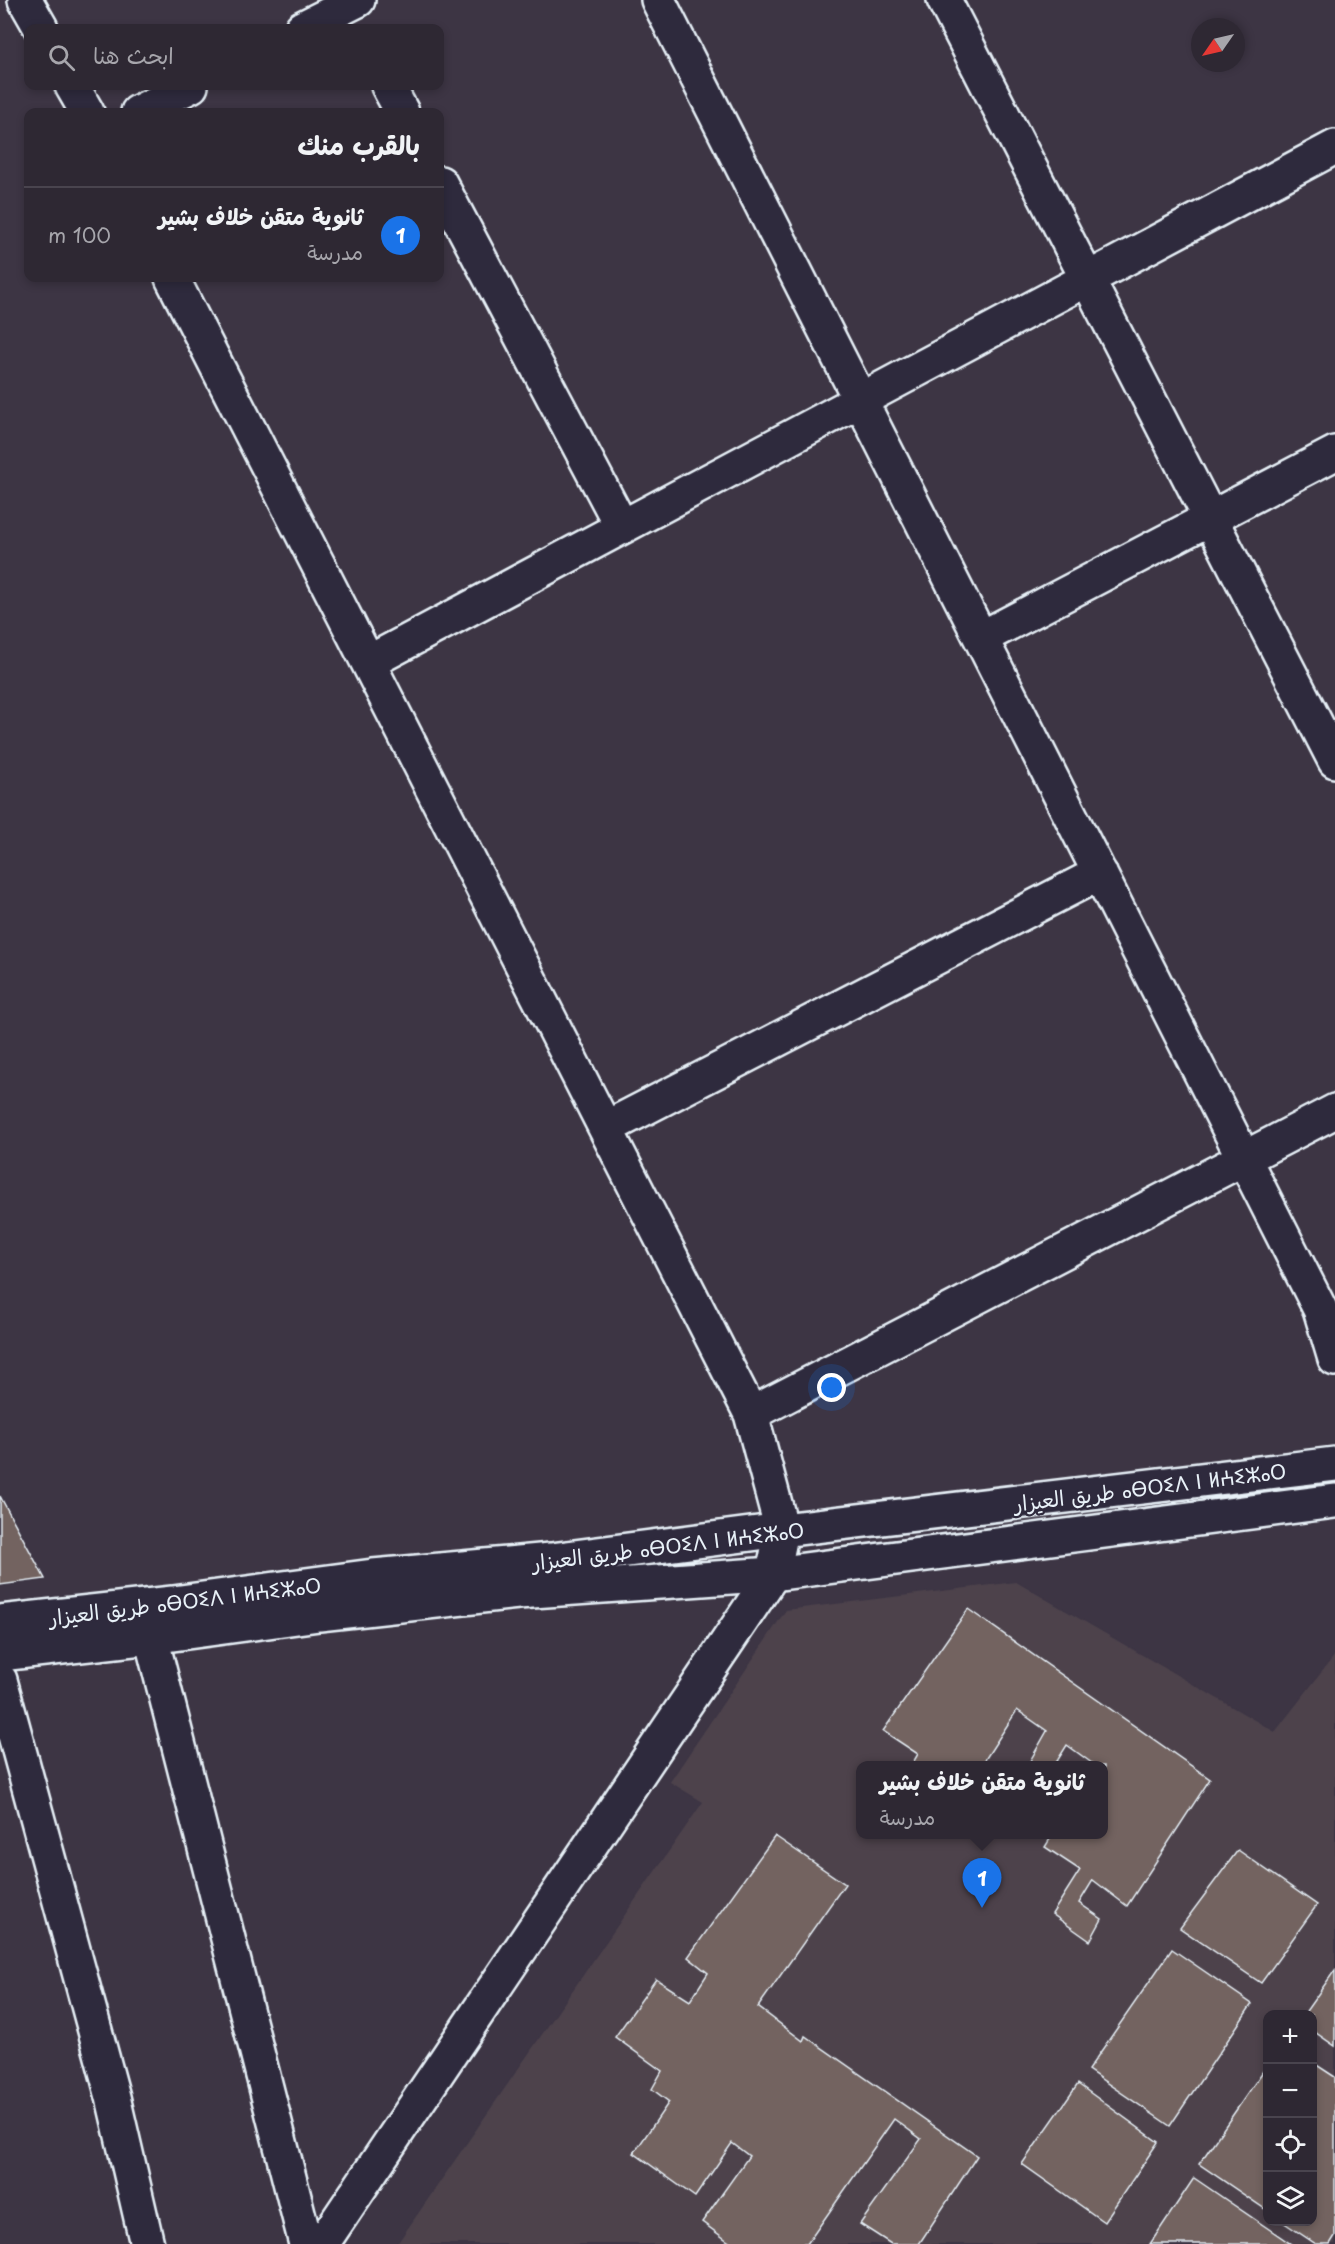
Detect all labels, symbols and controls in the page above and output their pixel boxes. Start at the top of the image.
north arrow [1191,18,1245,72]
search box [24,24,444,90]
text: ابحث هنا [93,38,174,71]
icon: search [45,41,78,74]
text: بالقرب منك [298,125,420,164]
text: ثانوية متقن خلاف بشير [158,199,363,232]
text: 100 m [48,220,111,250]
text: 1 [396,220,405,250]
text: مدرسة [307,237,363,267]
your location [817,1373,846,1402]
street label: طريق العيزار ⴰⴱⵔⵉⴷ ⵏ ⵍⵄⵉⵣⴰⵔ [1010,1453,1288,1519]
street label: طريق العيزار ⴰⴱⵔⵉⴷ ⵏ ⵍⵄⵉⵣⴰⵔ [528,1512,806,1578]
street label: طريق العيزار ⴰⴱⵔⵉⴷ ⵏ ⵍⵄⵉⵣⴰⵔ [45,1567,323,1633]
popup [856,1761,1108,1839]
text: ثانوية متقن خلاف بشير [880,1764,1084,1797]
text: مدرسة [880,1802,935,1832]
pin: 1 [962,1858,1002,1908]
map controls [1263,2010,1317,2226]
button: + [1263,2010,1317,2064]
button: − [1263,2064,1317,2118]
button: locate [1263,2118,1317,2172]
button: layers [1263,2172,1317,2226]

